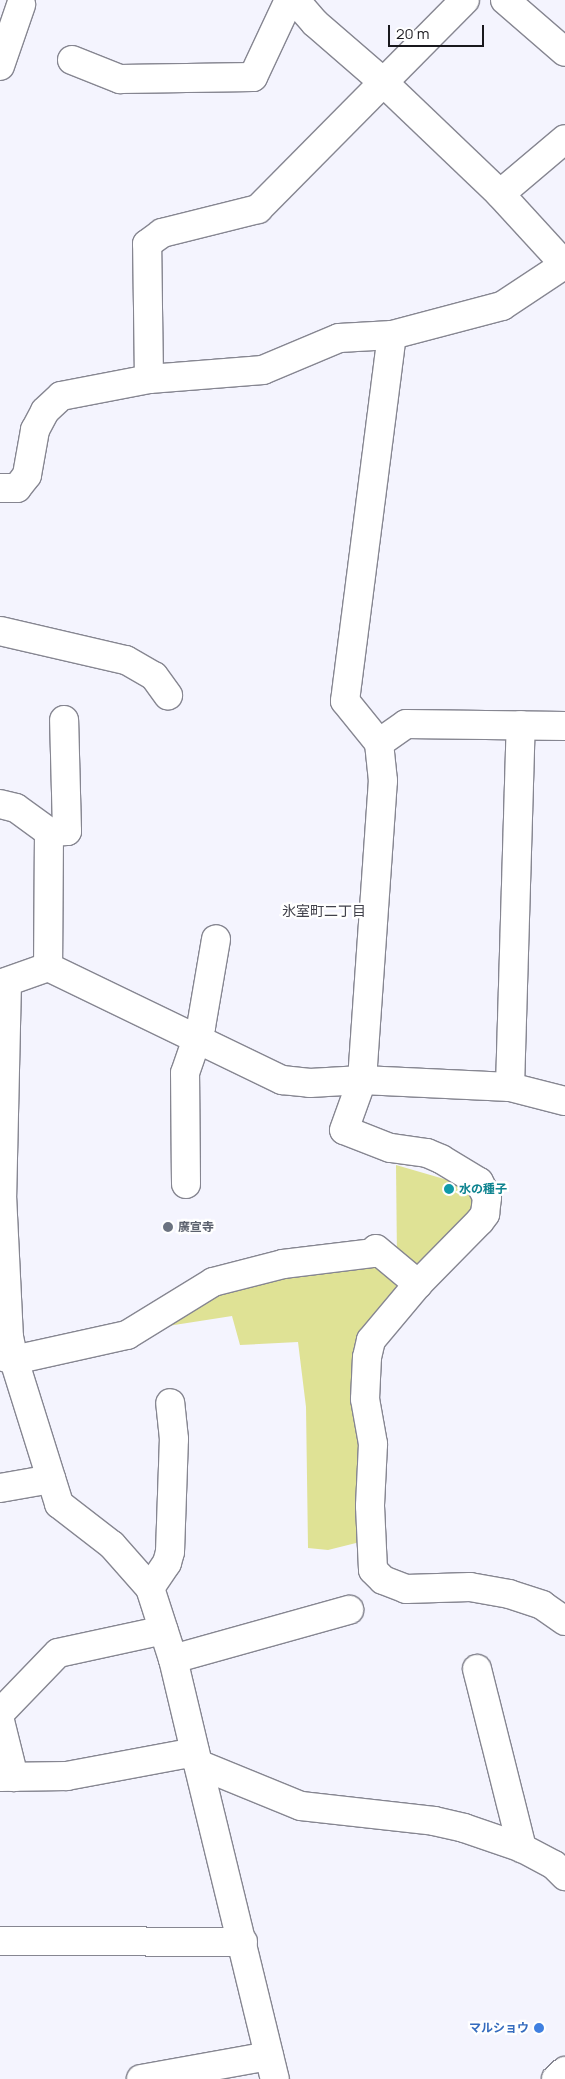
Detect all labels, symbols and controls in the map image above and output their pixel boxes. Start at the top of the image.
scale bar [390,15,486,47]
text: 20 m [396,23,429,44]
district label: 氷室町二丁目 [282,903,366,919]
place label: 水の種子 [459,1182,507,1196]
marker: 水の種子 [443,1183,455,1195]
place label: 廣宣寺 [178,1220,214,1234]
marker: 廣宣寺 [162,1221,174,1233]
place label: マルショウ [469,2021,529,2035]
marker: マルショウ [533,2022,545,2034]

